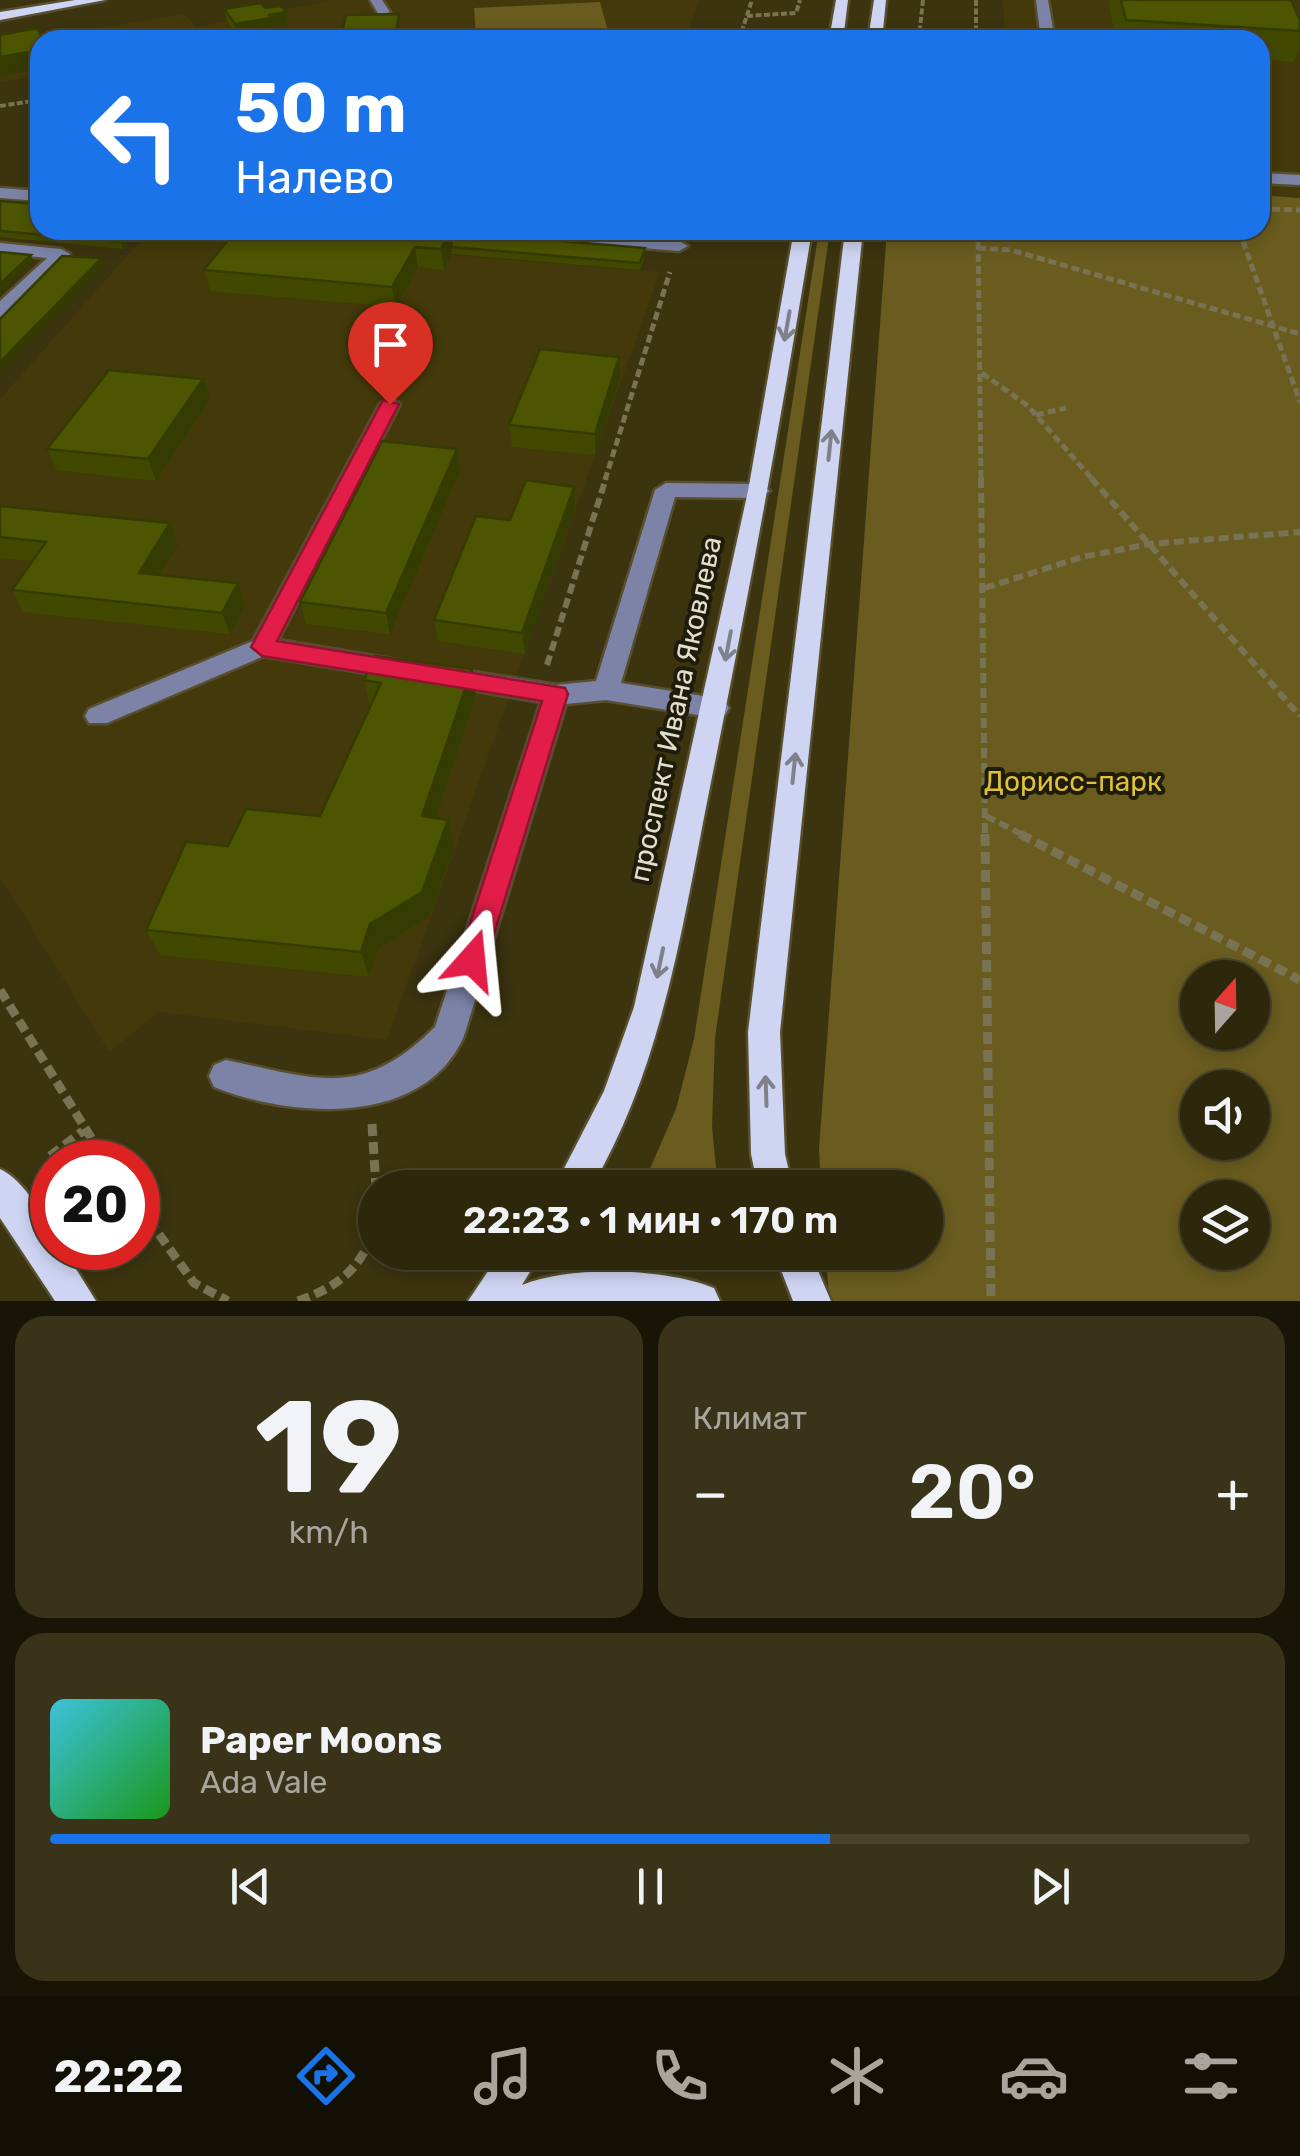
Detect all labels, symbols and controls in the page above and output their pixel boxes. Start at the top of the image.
text: 50 m [235,67,407,150]
icon: left [70,70,200,200]
text: Налево [235,151,394,204]
pin [348,302,433,405]
one-way arrow [777,309,796,342]
icon: arrive [363,317,418,372]
one-way arrow [821,429,840,461]
street label: проспект Ивана Яковлева [623,533,728,885]
one-way arrow [718,629,737,661]
one-way arrow [785,752,804,784]
park label: Дорисс-парк [984,765,1162,798]
position arrow [420,908,524,1012]
one-way arrow [650,947,668,979]
north arrow [1180,960,1270,1050]
map controls [1180,960,1270,1270]
button: sound [1180,1070,1270,1160]
one-way arrow [756,1076,775,1108]
speed limit sign: 20 [30,1140,160,1270]
button: layers [1180,1180,1270,1270]
text: 22:23 · 1 мин · 170 m [463,1197,838,1243]
text: 19 [255,1370,403,1525]
text: Климат [693,1399,807,1437]
text: 20° [908,1448,1036,1537]
text: − [693,1461,728,1526]
text: + [1216,1461,1250,1526]
text: km/h [289,1513,369,1551]
text: Paper Moons [200,1717,442,1763]
text: Ada Vale [200,1763,327,1801]
icon: previous [223,1859,278,1914]
icon: pause [623,1859,678,1914]
icon: next [1023,1859,1078,1914]
icon: directions [291,2041,361,2111]
icon: music [468,2041,538,2111]
icon: phone [645,2041,715,2111]
icon: climate [822,2041,892,2111]
icon: car [999,2041,1069,2111]
icon: filters [1176,2041,1246,2111]
text: 22:22 [54,2050,184,2103]

